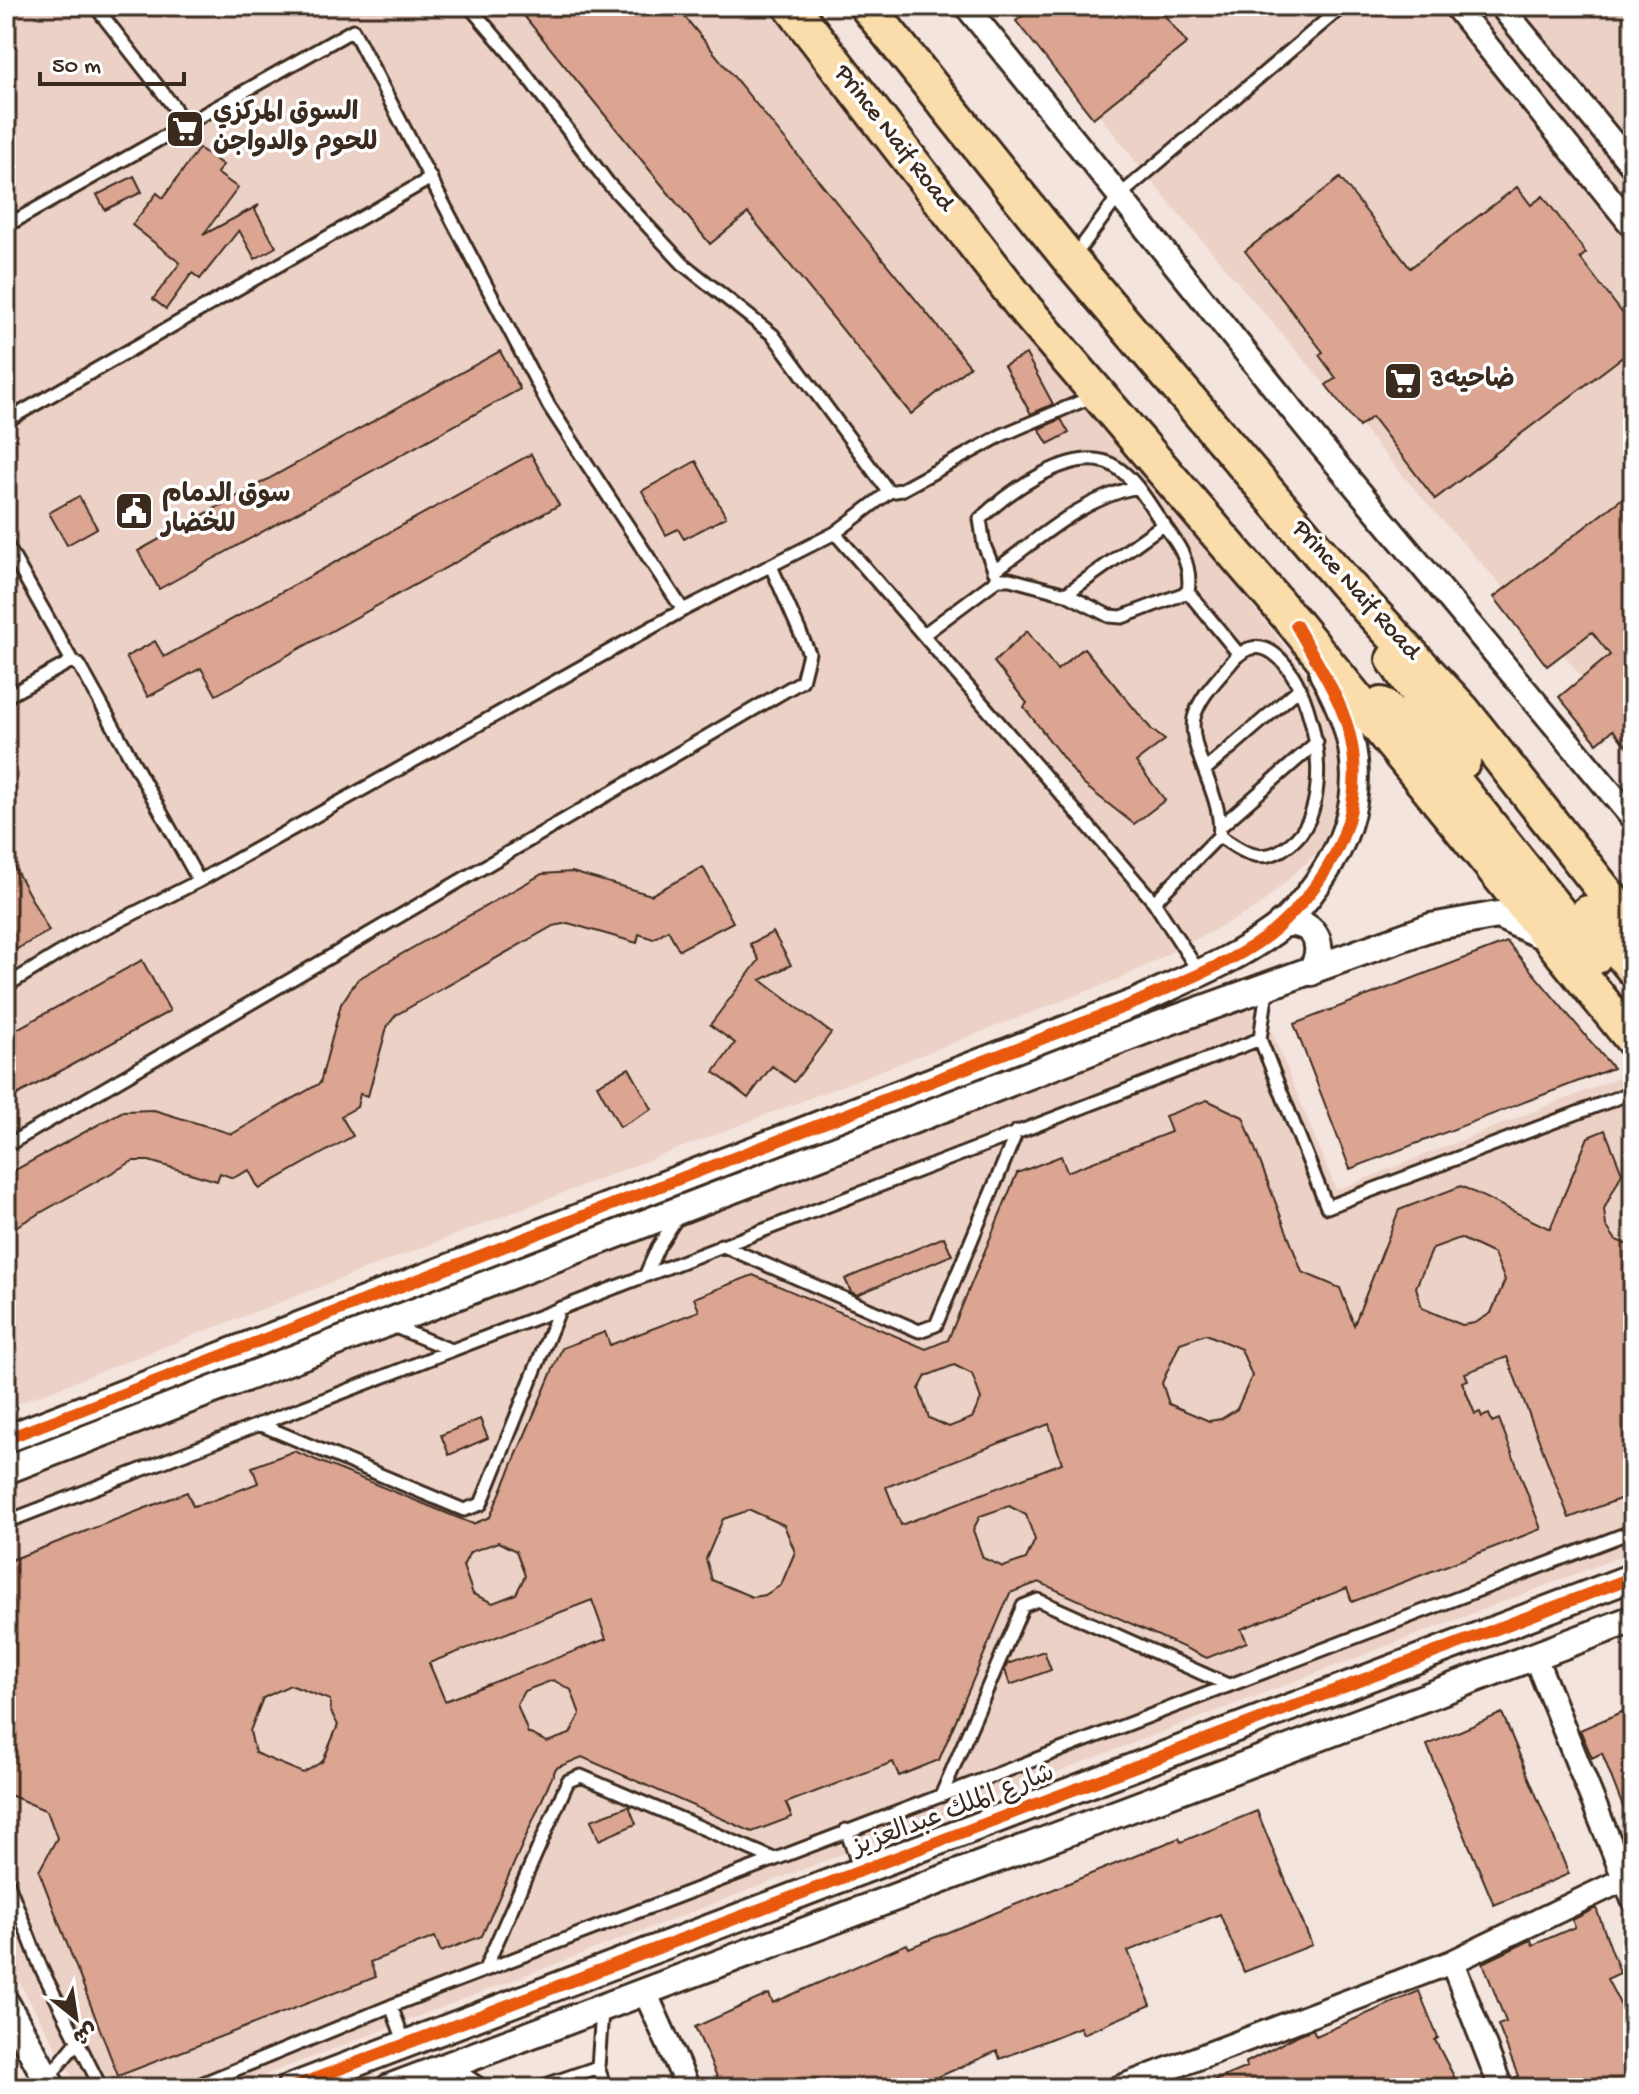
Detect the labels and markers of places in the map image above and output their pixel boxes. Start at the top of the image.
place label: السوق المركزي للحوم والدواجن [213,99,377,160]
supermarket icon: السوق المركزي للحوم والدواجن [164,108,206,150]
supermarket icon: ضاحيه3 [1382,360,1424,402]
place label: ضاحيه3 [1430,366,1515,397]
place label: سوق الدمام للخضار [160,481,290,542]
public building icon: سوق الدمام للخضار [113,490,155,532]

